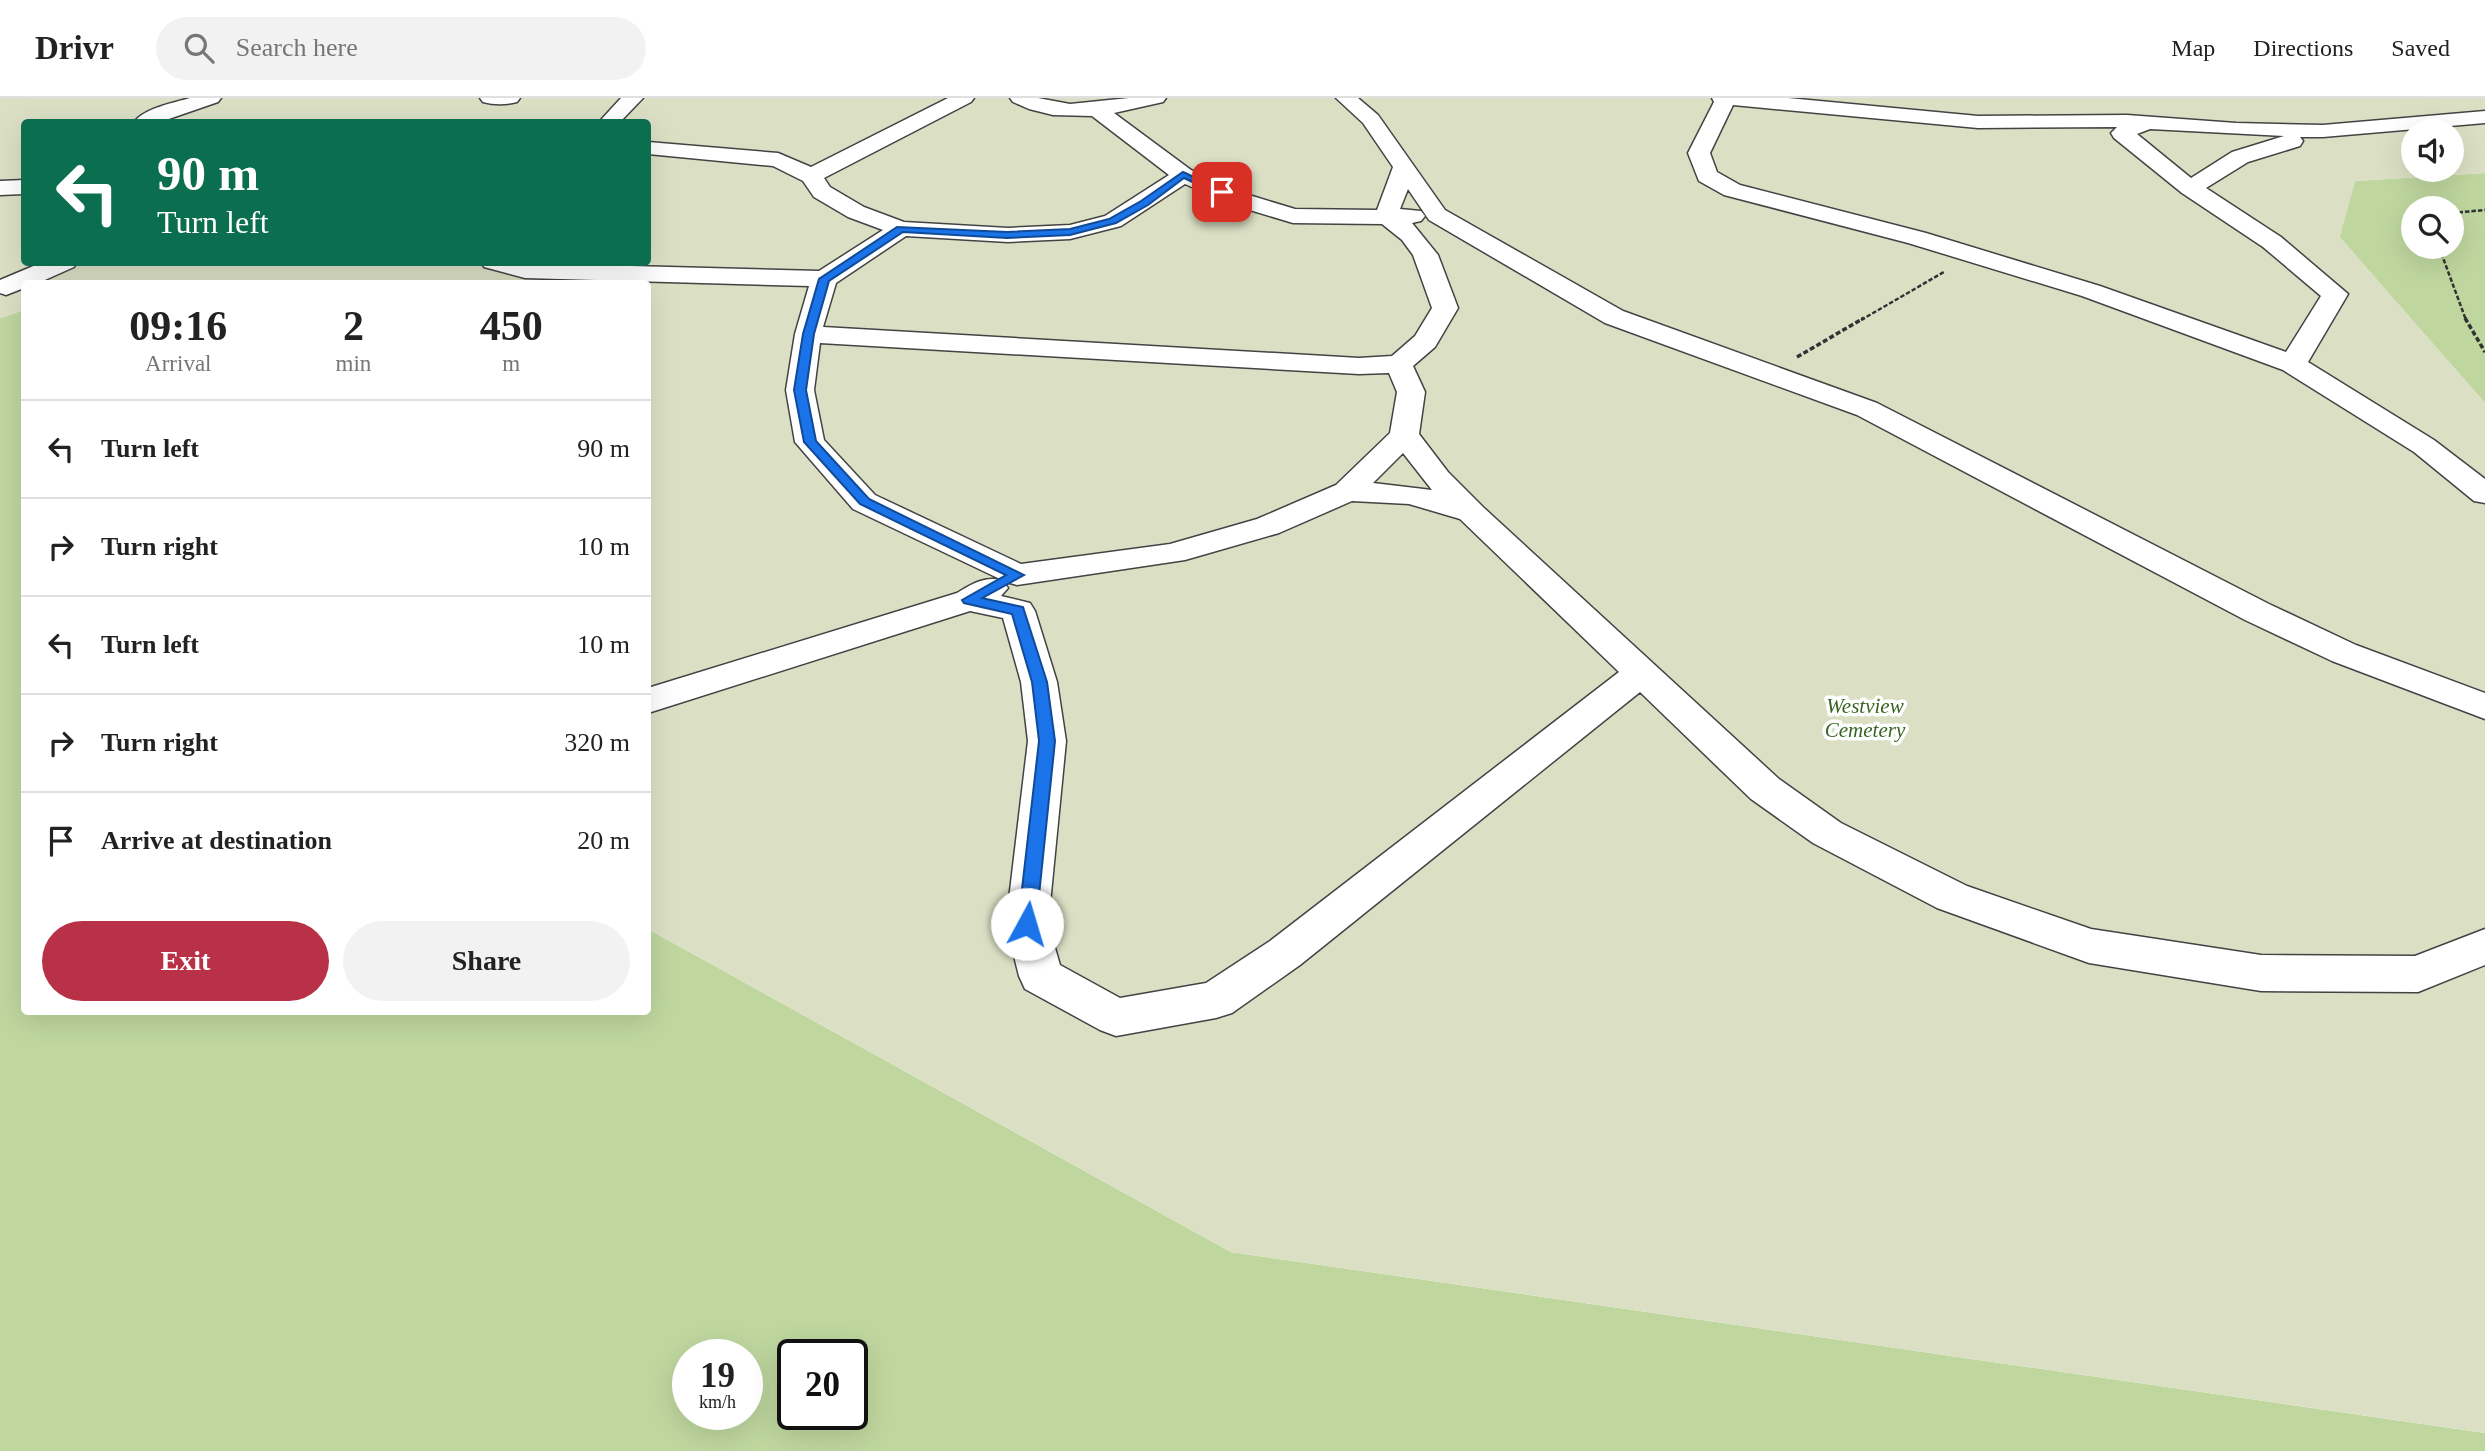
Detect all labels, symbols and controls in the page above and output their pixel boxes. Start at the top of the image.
search box [156,17,646,80]
icon: search [180,29,218,67]
text: Drivr [35,30,114,66]
text: Search here [236,33,358,62]
text: Map [2171,35,2215,61]
text: Directions [2253,35,2353,61]
text: Saved [2391,35,2450,61]
map controls [2401,119,2464,259]
button: sound [2401,119,2464,182]
text: 90 m [157,146,259,201]
icon: left [42,147,133,238]
pin [1192,162,1252,222]
icon: arrive [1203,173,1241,211]
button: search [2401,196,2464,259]
text: Turn left [157,204,269,240]
text: 09:16 [129,303,227,349]
text: 2 [343,303,364,349]
text: 450 [480,303,543,349]
text: Arrival [145,351,212,376]
text: min [336,351,371,376]
text: m [502,351,520,376]
icon: left [42,430,80,468]
text: Turn left [101,434,199,463]
text: 90 m [577,434,630,463]
icon: right [42,528,80,566]
text: Turn right [101,532,218,561]
text: 10 m [577,532,630,561]
icon: left [42,626,80,664]
text: Turn left [101,630,199,659]
text: 10 m [577,630,630,659]
park label: Westview Cemetery [1825,694,1906,742]
icon: right [42,724,80,762]
text: Turn right [101,728,218,757]
text: 320 m [564,728,630,757]
icon: arrive [42,822,80,860]
text: Arrive at destination [101,826,332,855]
text: 20 m [577,826,630,855]
position arrow [990,887,1064,961]
button: Exit [42,921,329,1001]
button: Share [343,921,630,1001]
speed limit sign: 20 [777,1339,868,1430]
text: 19 [700,1356,735,1395]
text: km/h [699,1392,736,1412]

